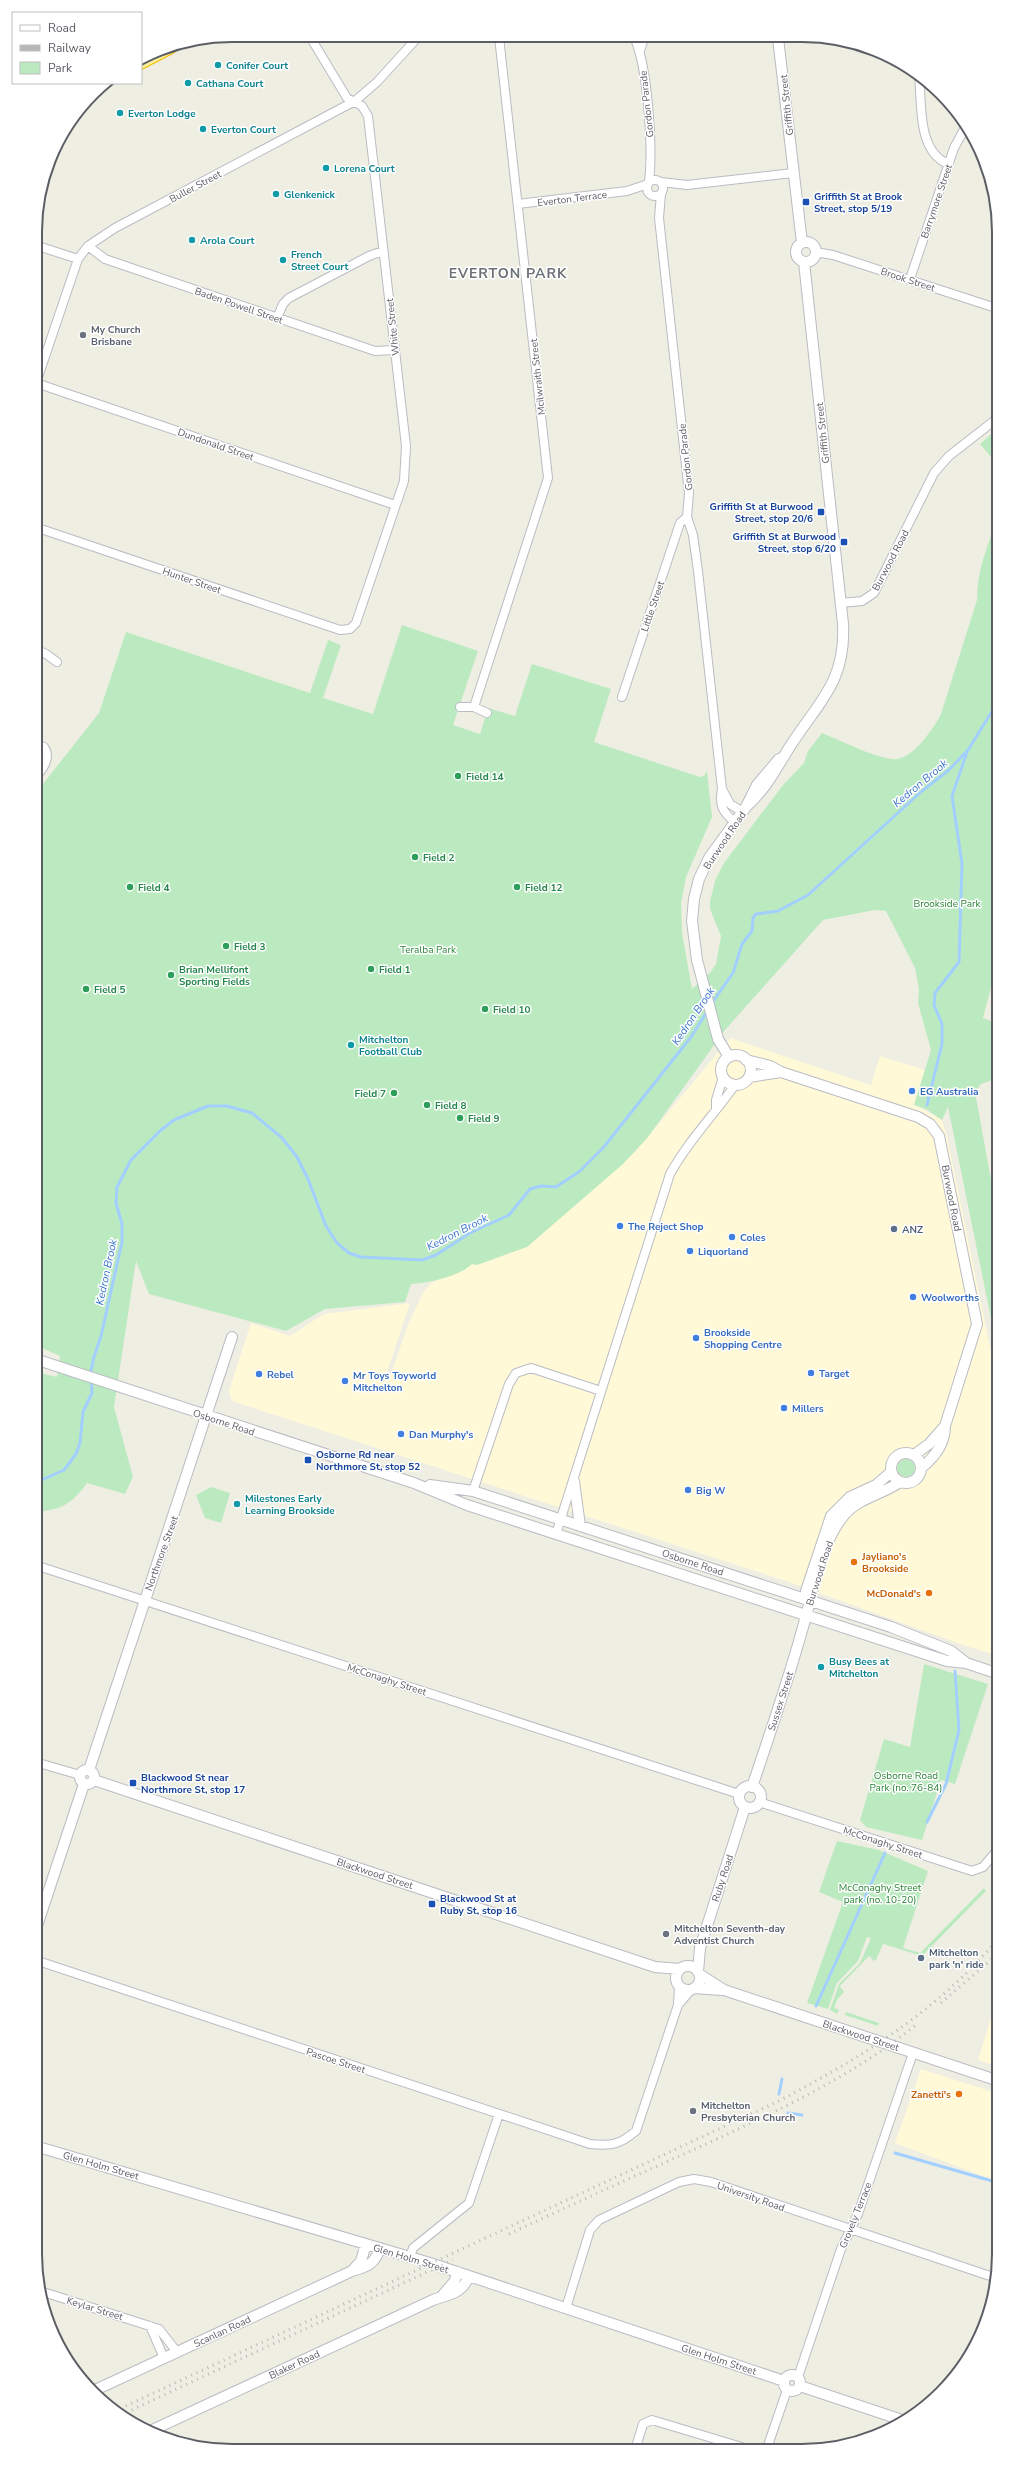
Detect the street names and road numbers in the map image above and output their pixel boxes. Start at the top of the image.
street label: Gordon Parade [637,70,657,138]
street label: Griffith Street [777,73,797,136]
street label: Barrymore Street [918,162,956,240]
street label: Buller Street [167,167,224,206]
street label: Everton Terrace [536,188,608,210]
street label: Brook Street [879,265,937,295]
street label: Baden Powell Street [193,284,285,328]
street label: White Street [383,297,403,356]
street label: Mcilwraith Street [527,337,549,416]
street label: Griffith Street [813,401,833,464]
street label: Gordon Parade [676,423,696,491]
street label: Dundonald Street [176,425,256,465]
street label: Burwood Road [869,527,913,594]
street label: Hunter Street [161,564,223,598]
street label: Little Street [638,579,668,634]
street label: Burwood Road [700,809,750,872]
street label: Burwood Road [938,1164,964,1233]
street label: Osborne Road [191,1406,257,1440]
street label: Northmore Street [142,1513,182,1593]
street label: Burwood Road [803,1539,837,1608]
street label: Osborne Road [660,1546,726,1580]
street label: McConaghy Street [345,1661,429,1700]
street label: Sussex Street [765,1669,797,1733]
street label: McConaghy Street [841,1824,925,1863]
street label: Ruby Road [709,1853,737,1904]
street label: Blackwood Street [335,1855,415,1893]
street label: Blackwood Street [821,2017,901,2055]
street label: Pascoe Street [304,2045,368,2077]
street label: Glen Holm Street [61,2148,141,2184]
street label: University Road [715,2179,787,2215]
street label: Grovely Terrace [836,2180,876,2250]
street label: Glen Holm Street [371,2241,451,2277]
street label: Keylar Street [65,2294,125,2324]
street label: Scanlan Road [192,2312,253,2351]
street label: Glen Holm Street [679,2341,759,2379]
street label: Blaker Road [267,2347,322,2383]

